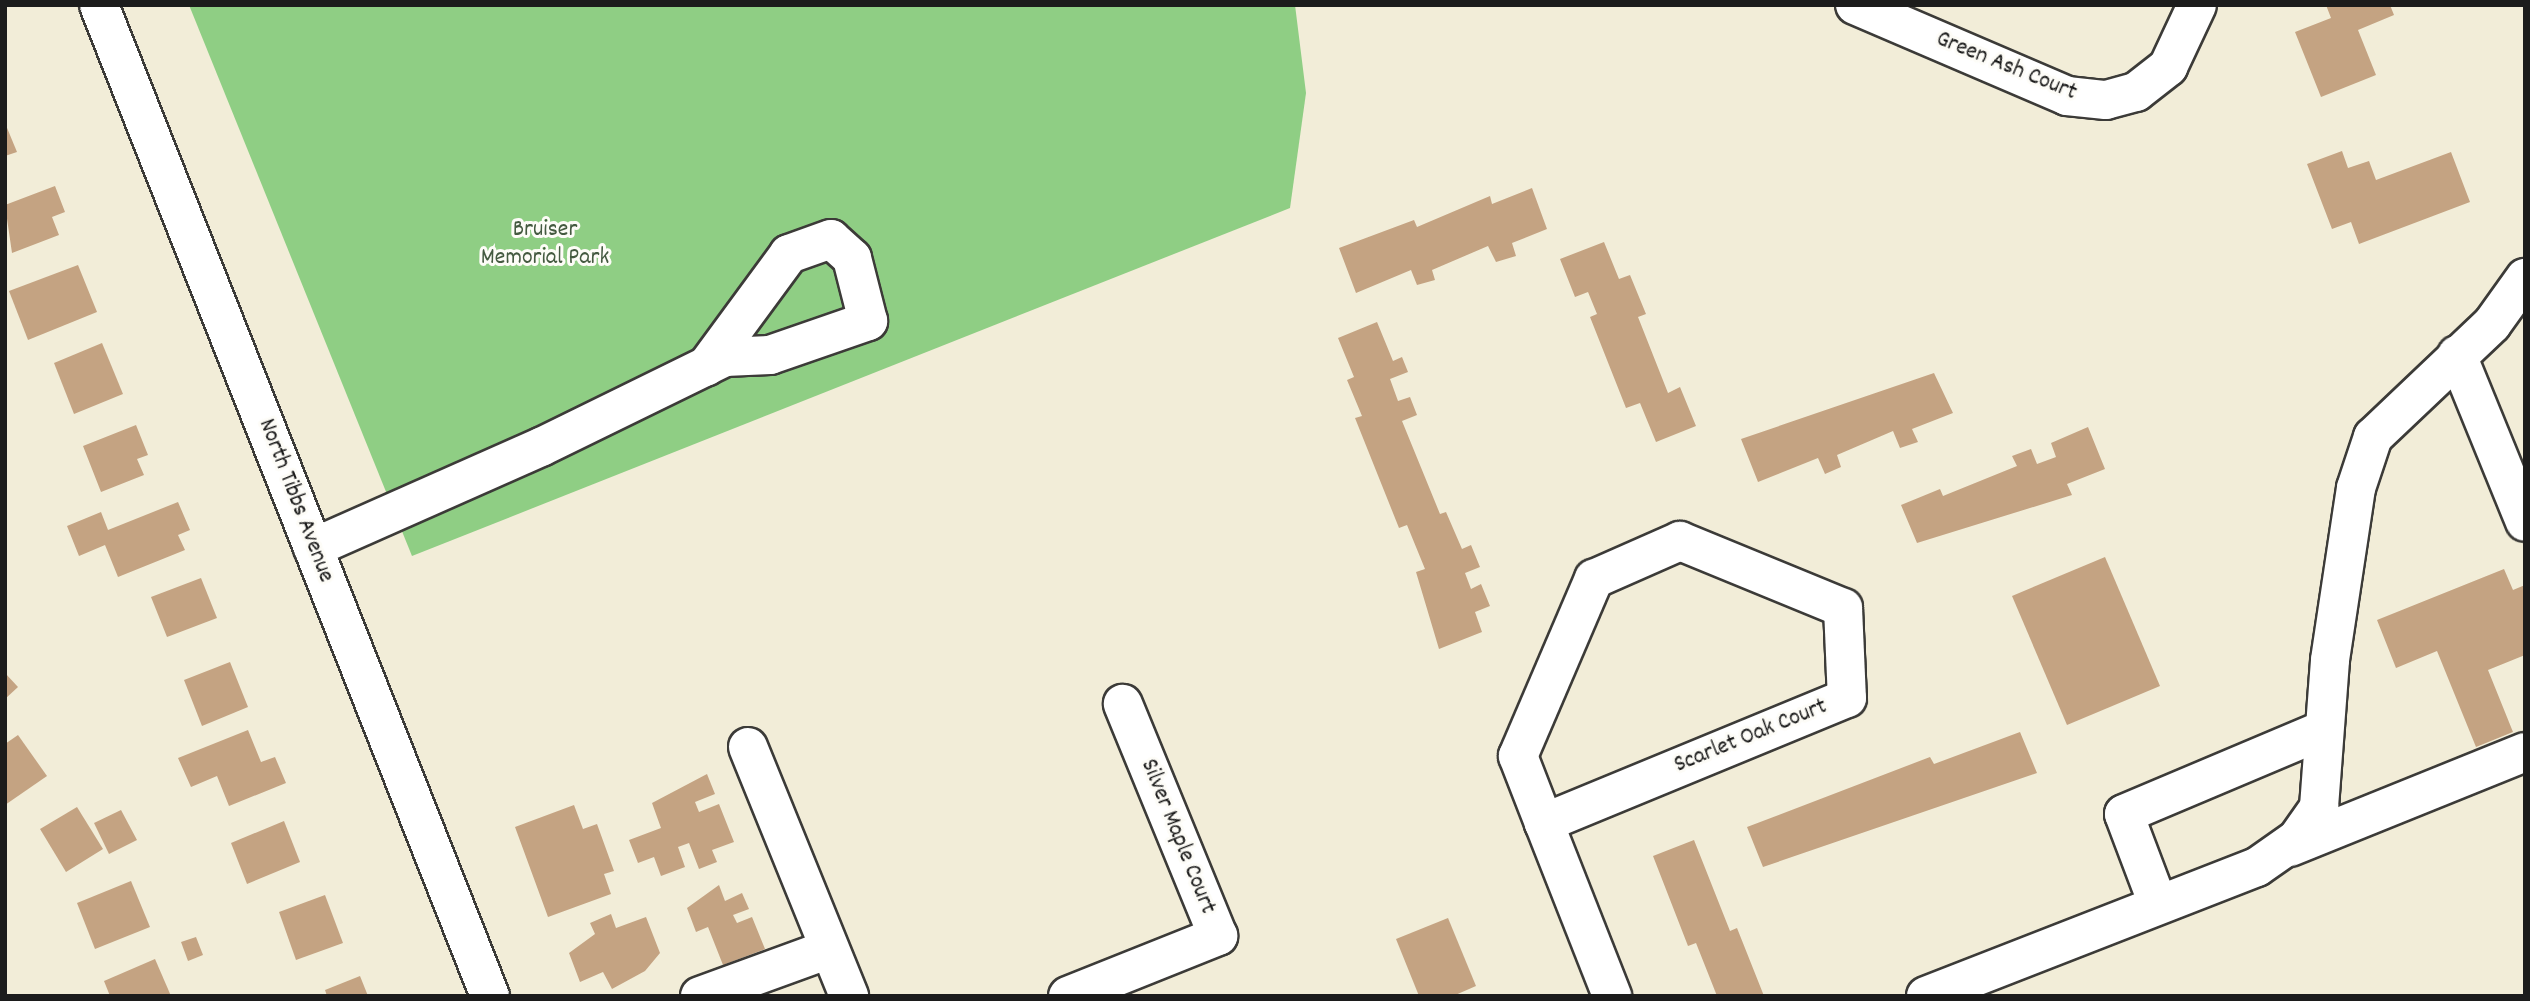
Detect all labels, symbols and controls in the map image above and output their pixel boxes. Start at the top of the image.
street label: Green Ash Court [1932,26,2080,108]
park label: Bruiser Memorial Park [481,217,609,273]
street label: North Tibbs Avenue [251,415,339,587]
street label: Scarlet Oak Court [1670,693,1832,781]
street label: Silver Maple Court [1133,755,1221,919]

